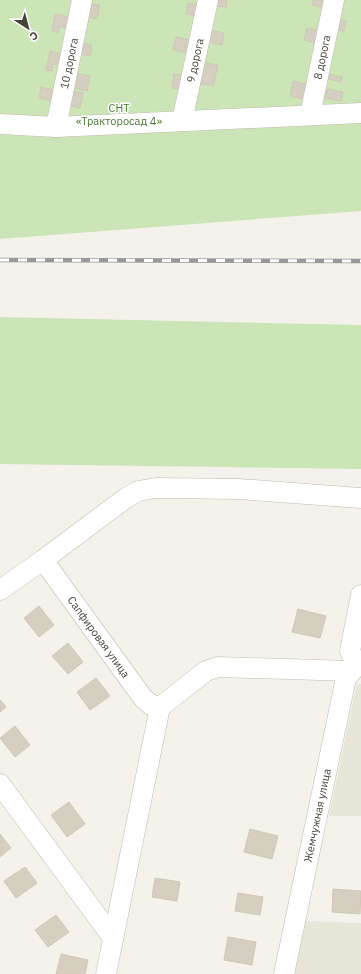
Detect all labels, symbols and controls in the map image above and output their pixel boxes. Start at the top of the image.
north arrow [8,8,48,48]
text: С [27,28,41,44]
street label: 8 дорога [311,34,334,81]
street label: 10 дорога [57,36,81,90]
street label: 9 дорога [183,37,207,84]
park label: СНТ «Тракторосад 4» [76,101,162,128]
street label: Сапфировая улица [65,593,133,681]
street label: Жемчужная улица [301,767,334,864]

